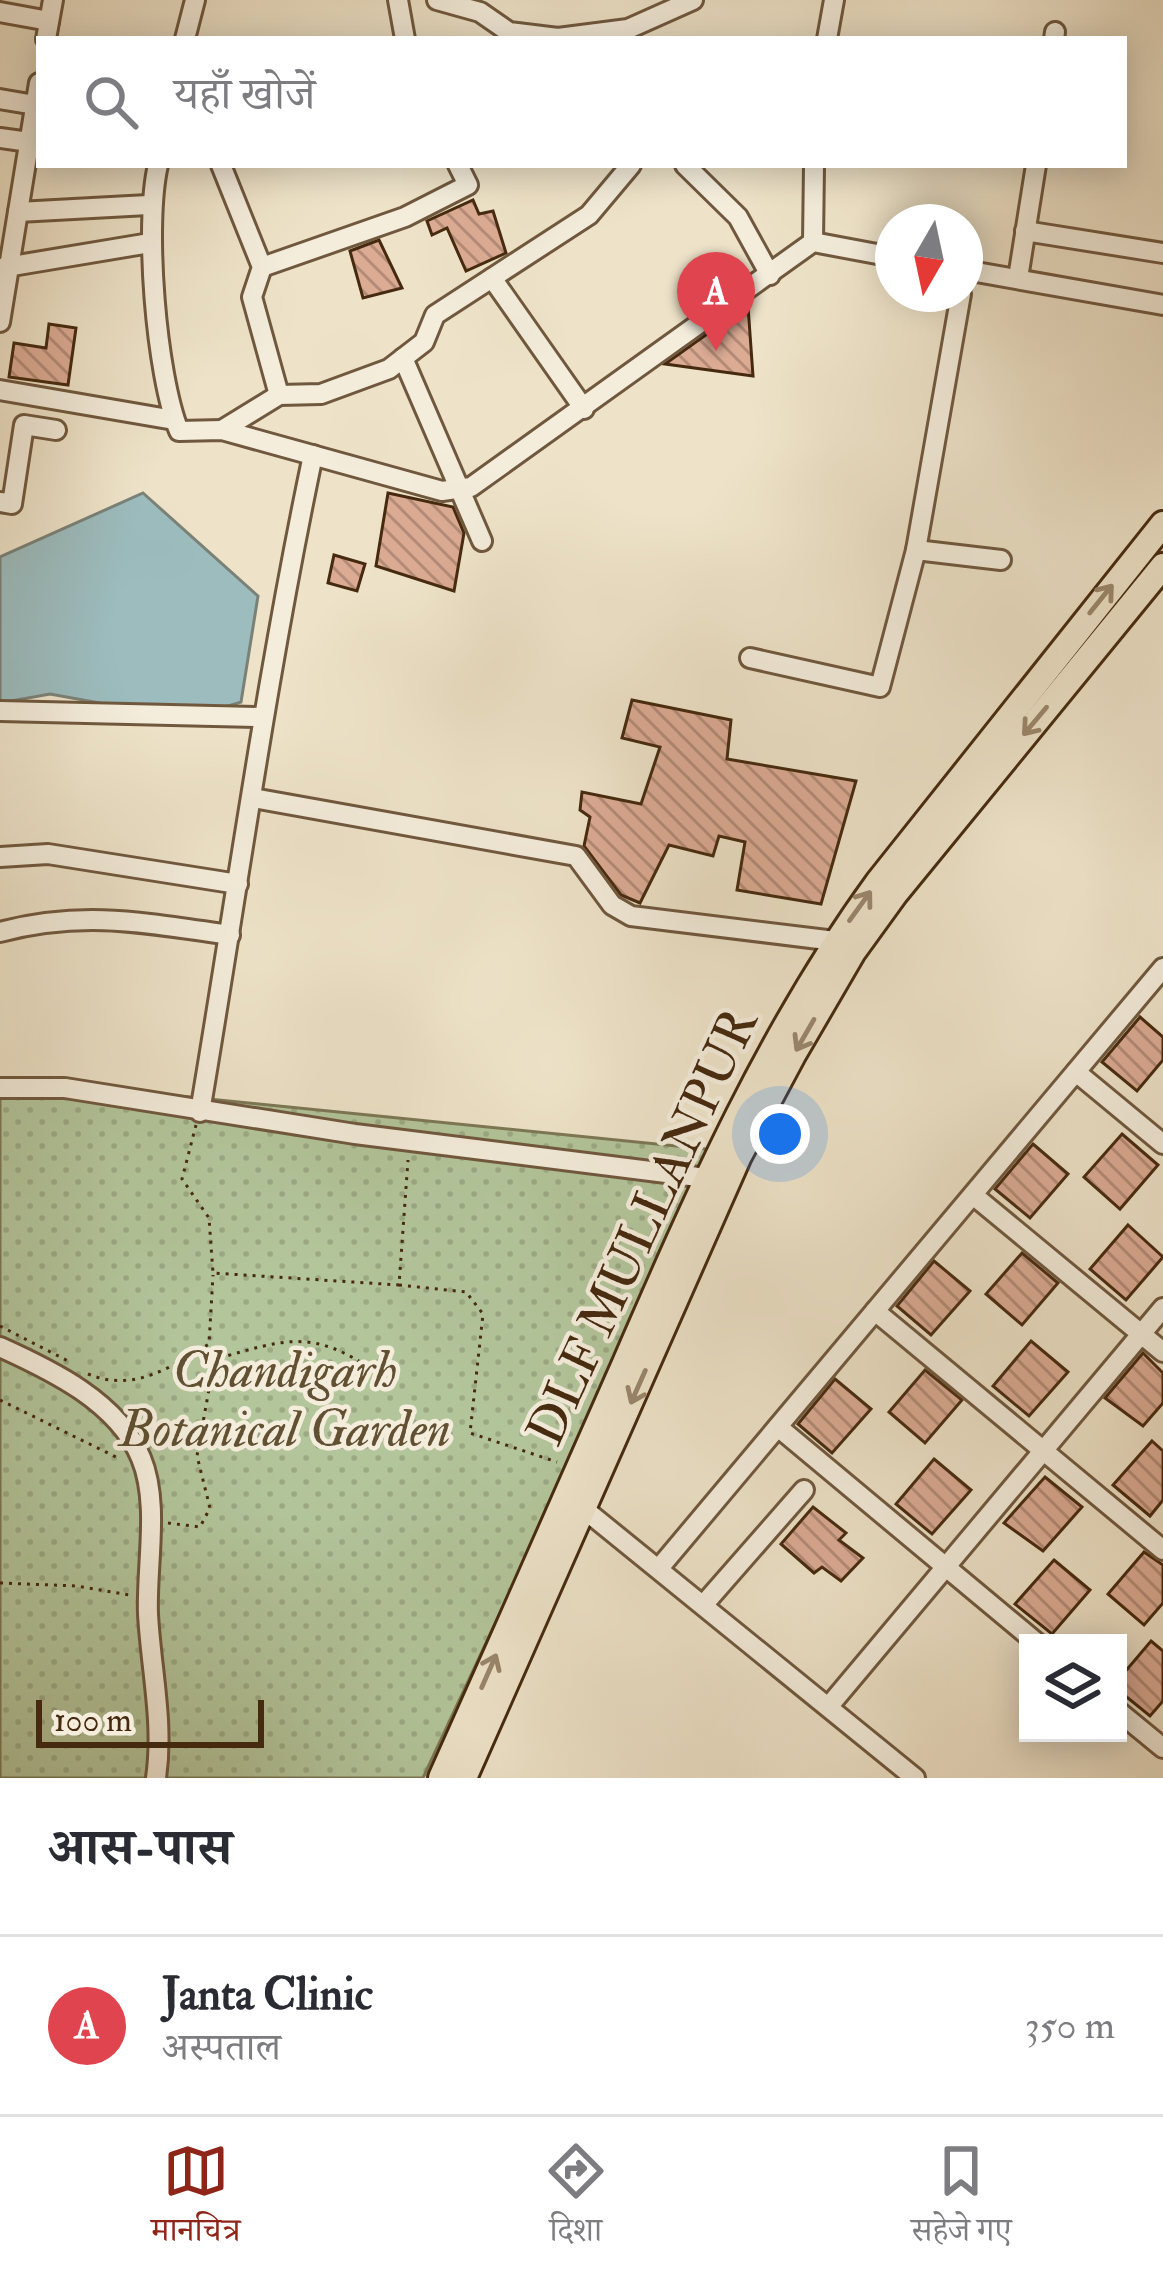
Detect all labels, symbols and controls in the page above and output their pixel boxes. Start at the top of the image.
search box [36,36,1127,168]
text: यहाँ खोजें [174,67,315,123]
icon: search [78,69,144,135]
north arrow [875,204,983,312]
pin: A [677,252,755,351]
one-way arrow [1087,584,1114,616]
one-way arrow [1022,705,1049,737]
one-way arrow [847,890,873,923]
street label: DLF MULLANPUR [514,997,773,1456]
one-way arrow [792,1017,816,1052]
your location [750,1104,810,1164]
park label: Chandigarh Botanical Garden [117,1339,451,1462]
one-way arrow [625,1368,647,1404]
map controls [1019,1634,1127,1742]
button: layers [1019,1634,1127,1742]
one-way arrow [479,1654,501,1690]
scale bar [36,1694,264,1747]
text: 100 m [54,1700,132,1741]
text: आस-पास [48,1816,232,1880]
text: Janta Clinic [162,1967,373,2023]
text: A [75,2001,99,2050]
text: 350 m [1025,2001,1115,2050]
text: अस्पताल [162,2023,281,2072]
tab: मानचित्र [151,2138,241,2262]
tab: दिशा [543,2138,609,2262]
tab: सहेजे गए [911,2138,1012,2262]

